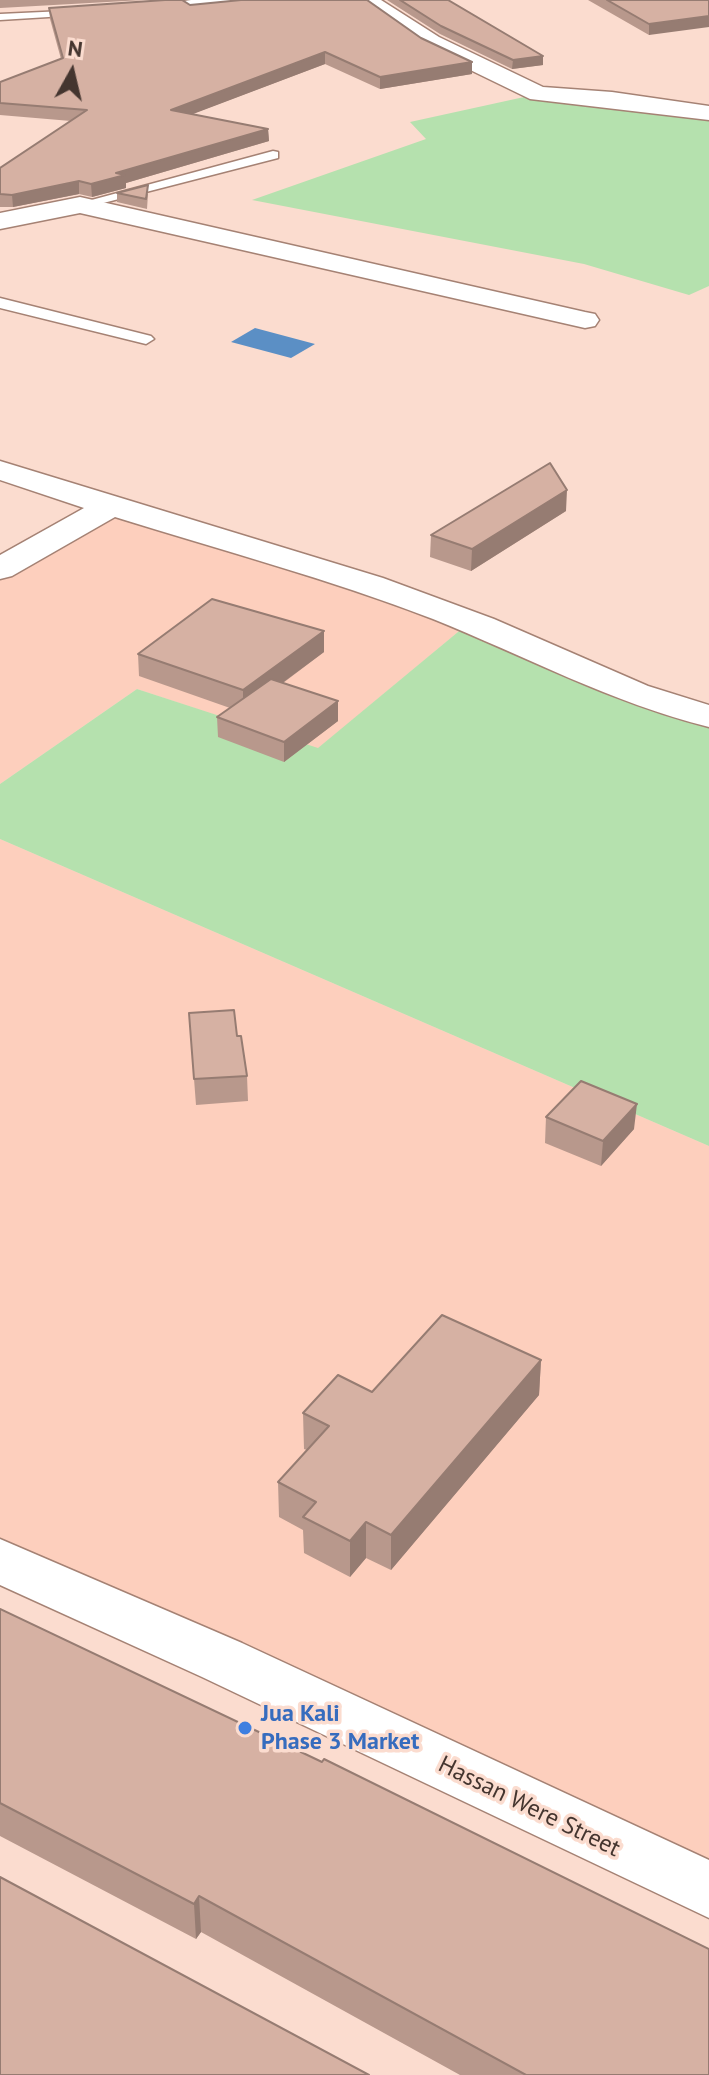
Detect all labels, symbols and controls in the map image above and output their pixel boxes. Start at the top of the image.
north arrow [32,32,112,112]
text: N [66,33,84,63]
place label: Jua Kali Phase 3 Market [261,1700,419,1756]
marker: Jua Kali Phase 3 Market [236,1719,254,1737]
street label: Hassan Were Street [433,1750,625,1864]

